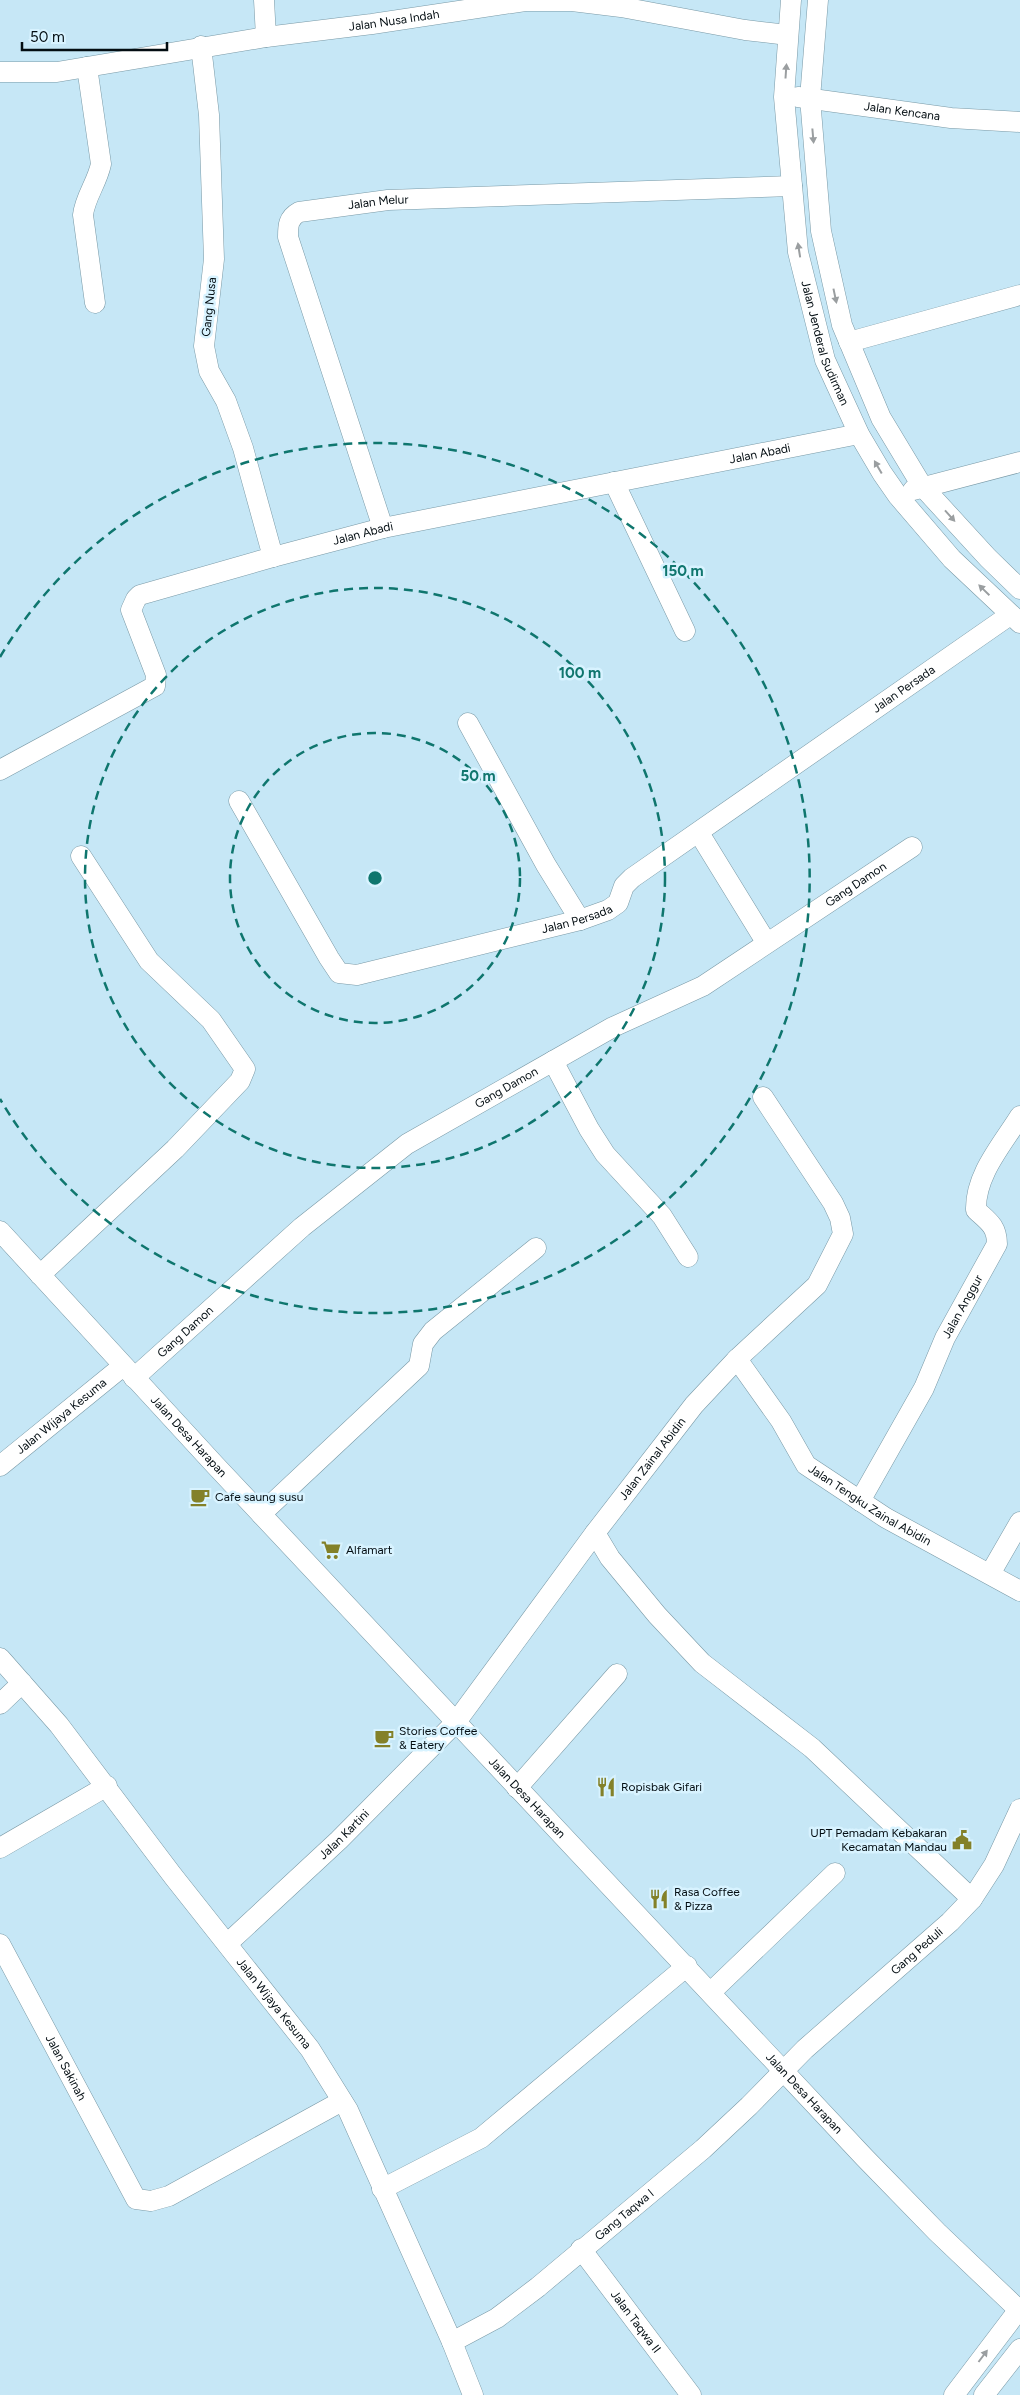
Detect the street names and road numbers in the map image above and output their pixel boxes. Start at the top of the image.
street label: Jalan Nusa Indah [348,7,441,34]
street label: Jalan Kencana [863,99,941,123]
street label: Jalan Melur [347,192,409,212]
street label: Gang Nusa [199,277,219,337]
street label: Jalan Jenderal Sudirman [798,279,852,408]
street label: Jalan Abadi [728,441,792,466]
street label: Jalan Abadi [331,519,394,548]
street label: Jalan Persada [870,662,938,716]
street label: Gang Damon [823,859,889,910]
street label: Jalan Persada [540,902,615,936]
street label: Gang Damon [472,1064,541,1111]
street label: Jalan Anggur [939,1272,986,1341]
street label: Gang Damon [155,1303,216,1361]
street label: Jalan Wijaya Kesuma [13,1375,109,1457]
street label: Jalan Desa Harapan [148,1393,230,1480]
street label: Jalan Zainal Abidin [616,1415,689,1503]
street label: Jalan Tengku Zainal Abidin [806,1462,934,1548]
street label: Jalan Desa Harapan [486,1755,568,1841]
street label: Jalan Kartini [316,1807,372,1862]
street label: Gang Peduli [888,1925,946,1978]
street label: Jalan Wijaya Kesuma [234,1955,314,2052]
street label: Jalan Sakinah [43,2032,89,2103]
street label: Jalan Desa Harapan [763,2050,846,2137]
street label: Gang Taqwa I [592,2186,657,2243]
street label: Jalan Taqwa II [608,2288,664,2356]

